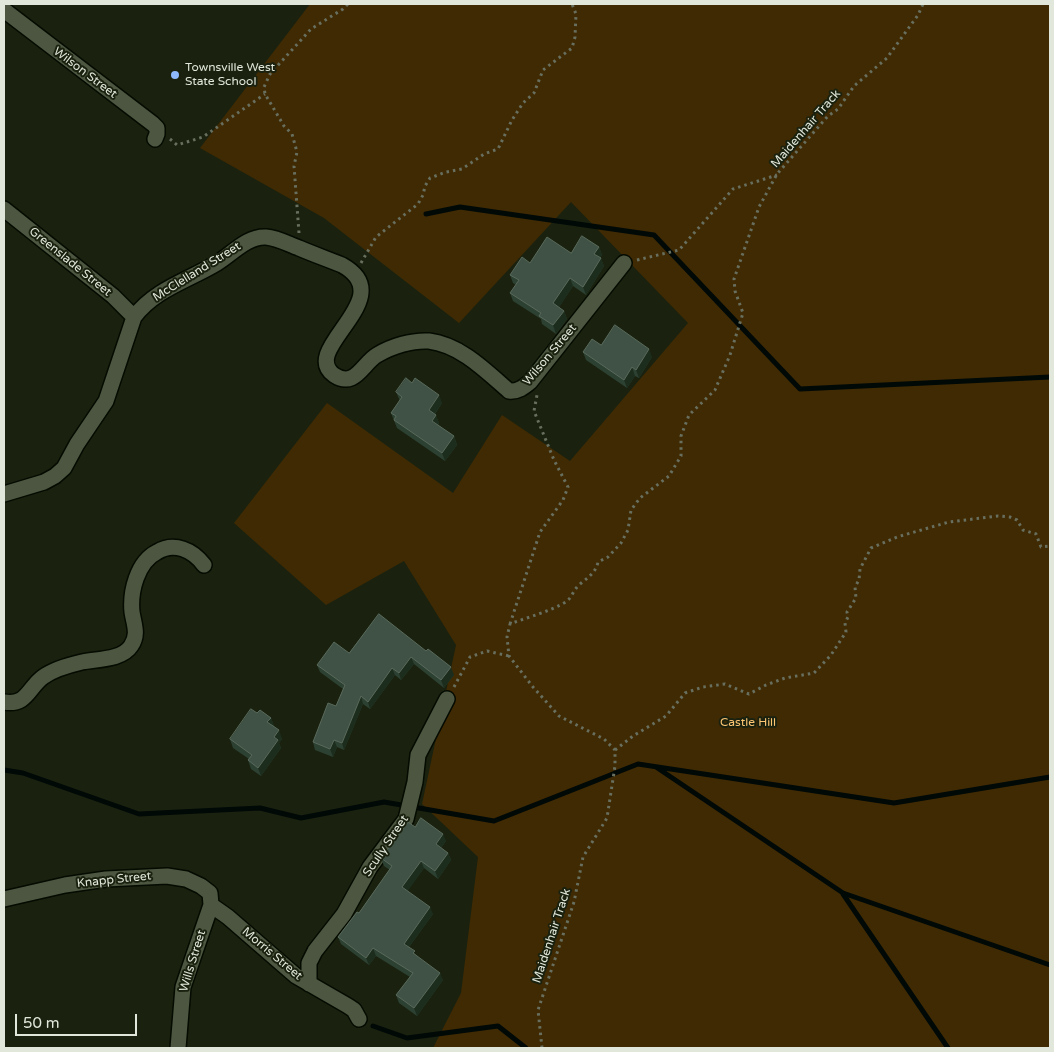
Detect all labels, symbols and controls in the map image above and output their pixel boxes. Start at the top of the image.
street label: Wilson Street [50,44,120,102]
place label: Townsville West State School [185,61,275,89]
marker: Townsville West State School [169,69,181,81]
street label: Maidenhair Track [768,87,844,171]
street label: Greenslade Street [26,224,114,300]
street label: McClelland Street [150,239,244,305]
street label: Wilson Street [520,321,580,389]
park label: Castle Hill [720,716,776,730]
street label: Scully Street [360,813,412,879]
street label: Knapp Street [76,869,152,891]
street label: Maidenhair Track [530,887,574,985]
street label: Morris Street [239,925,305,983]
street label: Wills Street [177,928,209,994]
scale bar [18,1004,140,1036]
text: 50 m [23,1014,60,1032]

